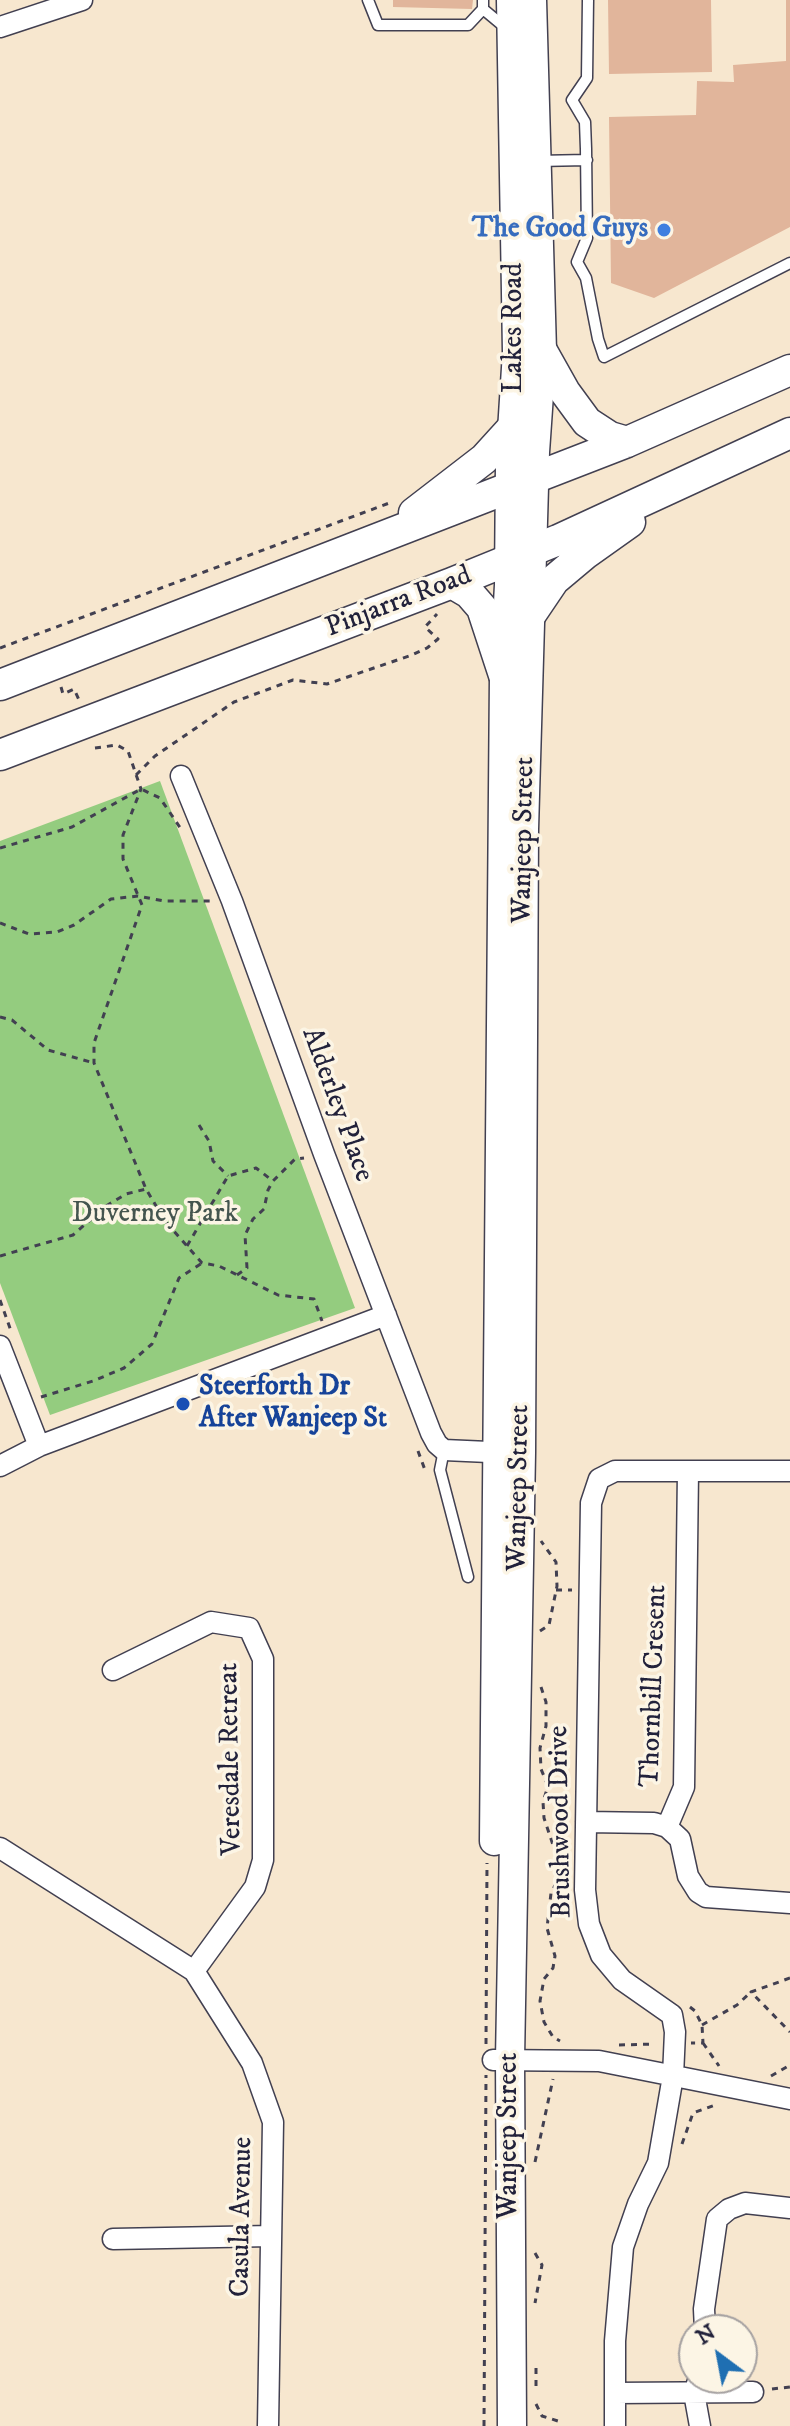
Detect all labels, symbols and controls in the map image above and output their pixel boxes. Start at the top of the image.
place label: The Good Guys [472,213,648,247]
marker: The Good Guys [655,221,673,239]
street label: Lakes Road [498,263,532,393]
street label: Pinjarra Road [321,560,477,646]
street label: Wanjeep Street [507,756,543,924]
street label: Alderley Place [293,1023,379,1187]
park label: Duverney Park [72,1198,238,1232]
place label: Steerforth Dr After Wanjeep St [199,1371,387,1437]
marker: Steerforth Dr After Wanjeep St [174,1395,192,1413]
street label: Wanjeep Street [502,1404,538,1572]
street label: Thornbill Cresent [635,1584,675,1788]
street label: Veresdale Retreat [214,1662,250,1856]
street label: Brushwood Drive [544,1725,580,1919]
street label: Wanjeep Street [493,2053,527,2219]
street label: Casula Avenue [225,2137,261,2297]
north arrow [678,2314,758,2394]
text: N [691,2319,721,2351]

